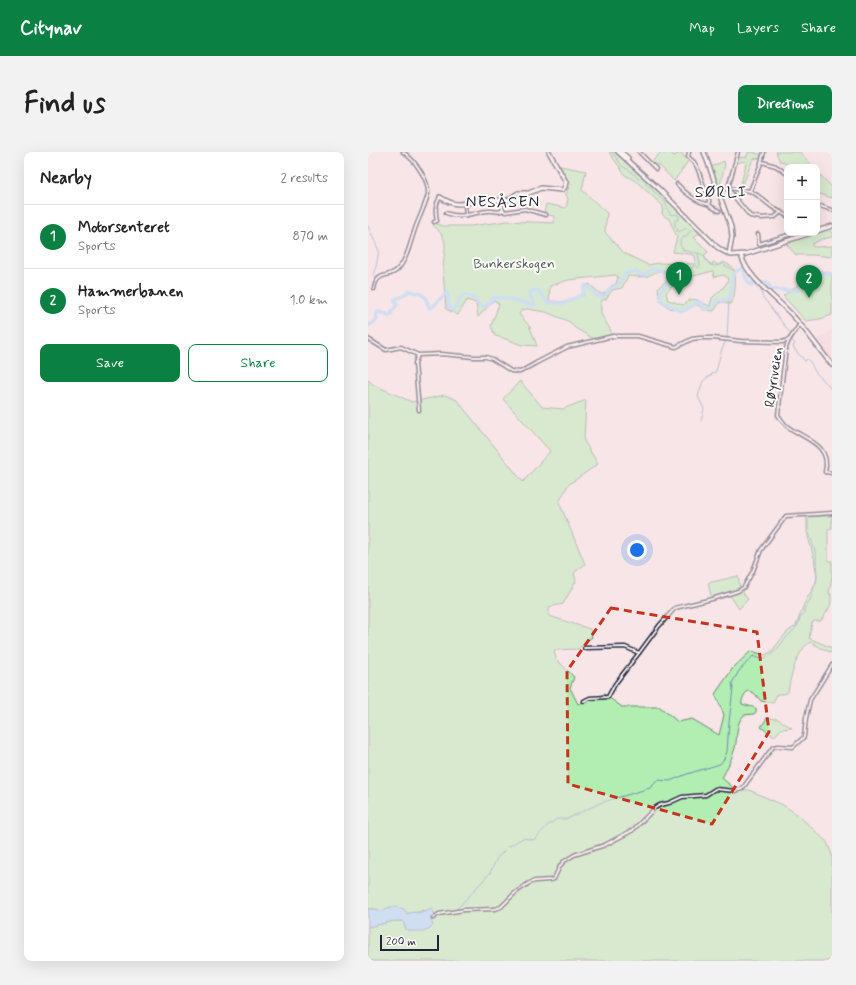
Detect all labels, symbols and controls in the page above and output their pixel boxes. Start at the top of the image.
text: Citynav [20,16,82,41]
text: Map [689,19,715,37]
text: Layers [737,19,779,37]
text: Share [801,19,836,37]
button: Directions [738,85,832,123]
text: Find us [24,86,105,123]
map controls [784,164,820,236]
button: + [784,164,820,200]
text: Nearby [40,167,92,189]
text: 2 results [281,170,328,187]
district label: SØRLI [695,182,747,203]
district label: NESÅSEN [466,192,540,213]
button: − [784,200,820,236]
text: Motorsenteret [78,218,170,238]
text: 1 [50,228,56,245]
text: 870 m [292,228,328,245]
text: Sports [78,238,116,255]
park label: Bunkerskogen [473,255,555,273]
pin: 1 [666,262,692,295]
pin: 2 [796,265,822,298]
text: Hammerbanen [78,282,183,302]
text: 2 [50,292,56,309]
text: 1.0 km [290,292,328,309]
text: Sports [78,302,116,319]
button: Save [40,344,180,382]
button: Share [188,344,328,382]
street label: Røyriveien [761,346,787,408]
your location [627,540,647,560]
scale bar [380,933,439,952]
text: 200 m [386,935,416,949]

